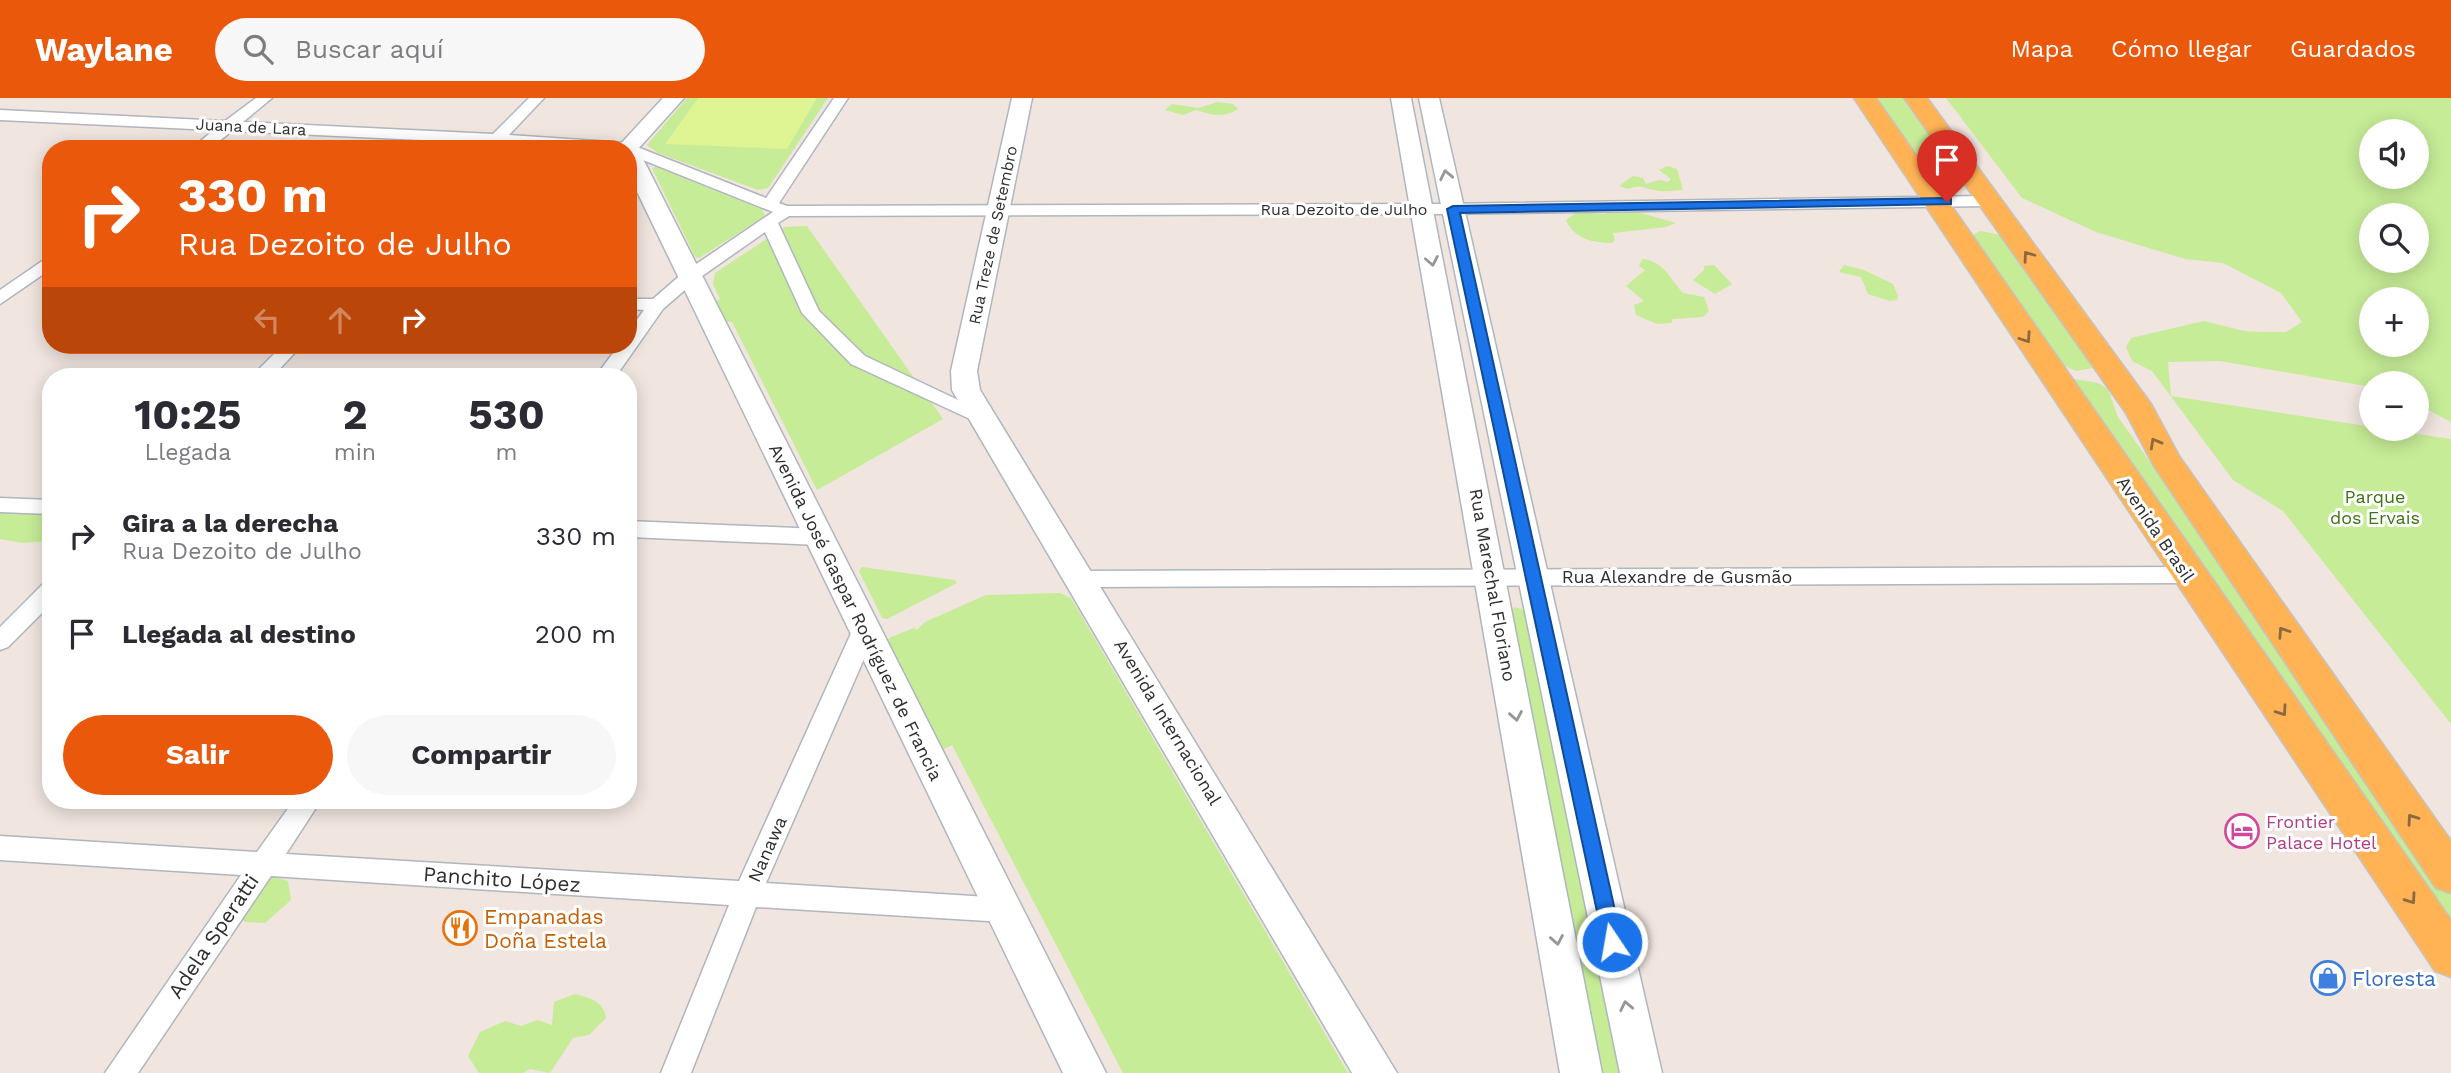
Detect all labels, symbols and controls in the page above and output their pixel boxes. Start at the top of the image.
search box [215,18,705,81]
text: Waylane [35,30,173,69]
icon: search [239,30,277,68]
text: Buscar aquí [295,34,444,64]
text: Mapa [2011,35,2073,63]
text: Cómo llegar [2111,35,2252,63]
text: Guardados [2290,35,2416,63]
street label: Juana de Lara [195,115,307,139]
map controls [2359,119,2429,441]
button: sound [2359,119,2429,189]
pin [1917,130,1977,202]
icon: arrive [1928,141,1966,179]
street label: Rua Treze de Setembro [965,144,1021,326]
text: 330 m [178,166,328,224]
icon: right [63,168,154,259]
one-way arrow [1439,169,1454,181]
street label: Rua Dezoito de Julho [1261,200,1427,219]
button: search [2359,203,2429,273]
text: Rua Dezoito de Julho [178,225,512,263]
one-way arrow [2023,251,2036,264]
one-way arrow [1424,255,1439,267]
button: + [2359,287,2429,357]
icon: left [248,301,286,339]
icon: ahead [321,301,359,339]
icon: right [394,301,432,339]
one-way arrow [2018,330,2030,343]
button: − [2359,371,2429,441]
text: 10:25 [134,390,242,439]
text: 2 [342,390,367,439]
text: 530 [468,390,545,439]
one-way arrow [2150,438,2163,451]
text: Llegada [145,439,231,466]
text: min [334,439,376,466]
text: m [496,439,517,466]
street label: Avenida José Gaspar Rodríguez de Francia [765,440,947,784]
street label: Avenida Brasil [2113,472,2199,586]
park label: Parque dos Ervais [2330,486,2420,528]
street label: Rua Marechal Floriano [1466,487,1520,683]
text: Gira a la derecha [122,508,338,538]
icon: right [63,517,101,555]
text: 330 m [536,521,616,551]
text: Rua Dezoito de Julho [122,538,362,565]
street label: Rua Alexandre de Gusmão [1562,566,1792,587]
icon: arrive [63,615,101,653]
text: Llegada al destino [122,619,356,649]
text: 200 m [535,619,616,649]
one-way arrow [2278,627,2291,640]
street label: Avenida Internacional [1110,635,1226,809]
one-way arrow [2274,703,2286,716]
one-way arrow [1508,710,1523,722]
button: Salir [63,715,333,795]
button: Compartir [347,715,616,795]
place label: Frontier Palace Hotel [2266,811,2377,853]
hotel icon: Frontier Palace Hotel [2223,812,2261,850]
street label: Nanawa [743,813,791,885]
one-way arrow [2408,814,2420,827]
street label: Panchito López [422,861,582,897]
street label: Adela Speratti [162,869,264,1003]
one-way arrow [2403,891,2415,904]
place label: Empanadas Doña Estela [484,904,607,953]
position arrow [1575,905,1649,979]
restaurant icon: Empanadas Doña Estela [441,909,479,947]
one-way arrow [1549,934,1564,945]
shop icon: Floresta [2309,959,2347,997]
place label: Floresta [2352,966,2436,991]
one-way arrow [1620,1000,1635,1012]

